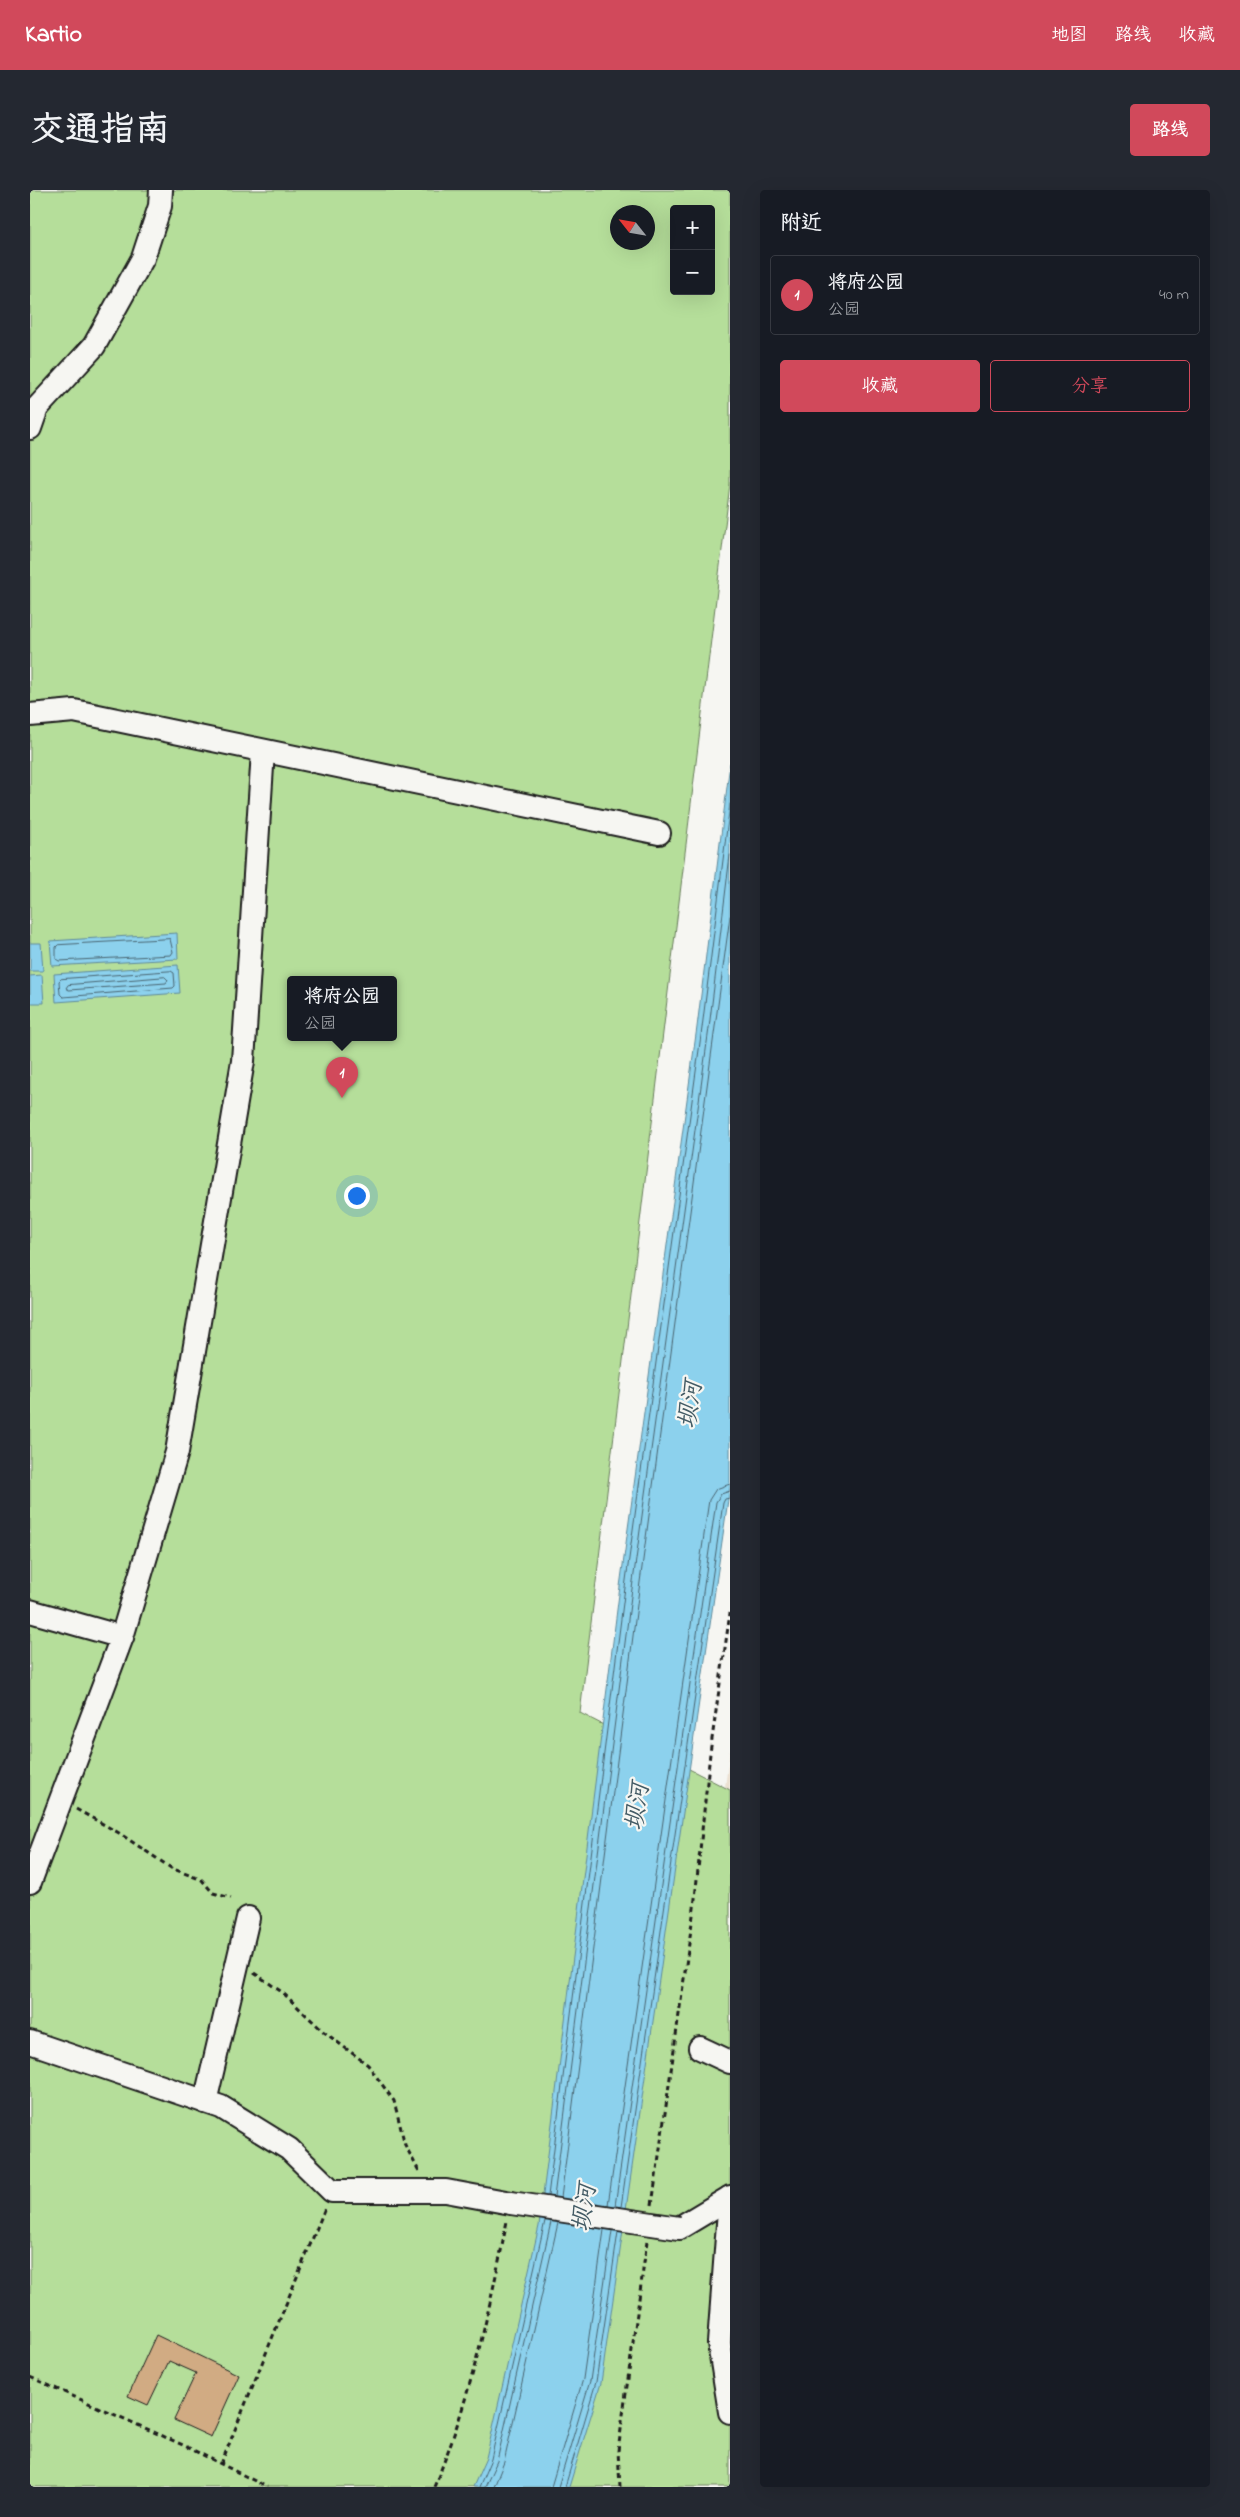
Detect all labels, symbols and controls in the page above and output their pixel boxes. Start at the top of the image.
text: Kartio [25,18,82,53]
text: 地图 [1051,23,1087,49]
text: 路线 [1115,23,1151,49]
text: 收藏 [1179,23,1215,49]
button: 路线 [1130,104,1210,156]
text: 交通指南 [30,106,170,157]
north arrow [610,205,655,250]
map controls [670,205,715,295]
button: + [670,205,715,250]
text: 附近 [780,209,822,239]
button: − [670,250,715,295]
text: 将府公园 [828,270,904,297]
text: 1 [794,283,800,307]
text: 40 m [1159,283,1189,307]
text: 公园 [828,298,860,322]
button: 收藏 [780,360,980,412]
button: 分享 [990,360,1190,412]
popup [287,976,397,1041]
text: 将府公园 [304,984,380,1011]
text: 公园 [304,1012,336,1036]
pin: 1 [326,1057,358,1098]
your location [344,1183,370,1209]
water label: 坝河 [671,1375,713,1431]
water label: 坝河 [618,1777,660,1833]
water label: 坝河 [565,2178,607,2234]

